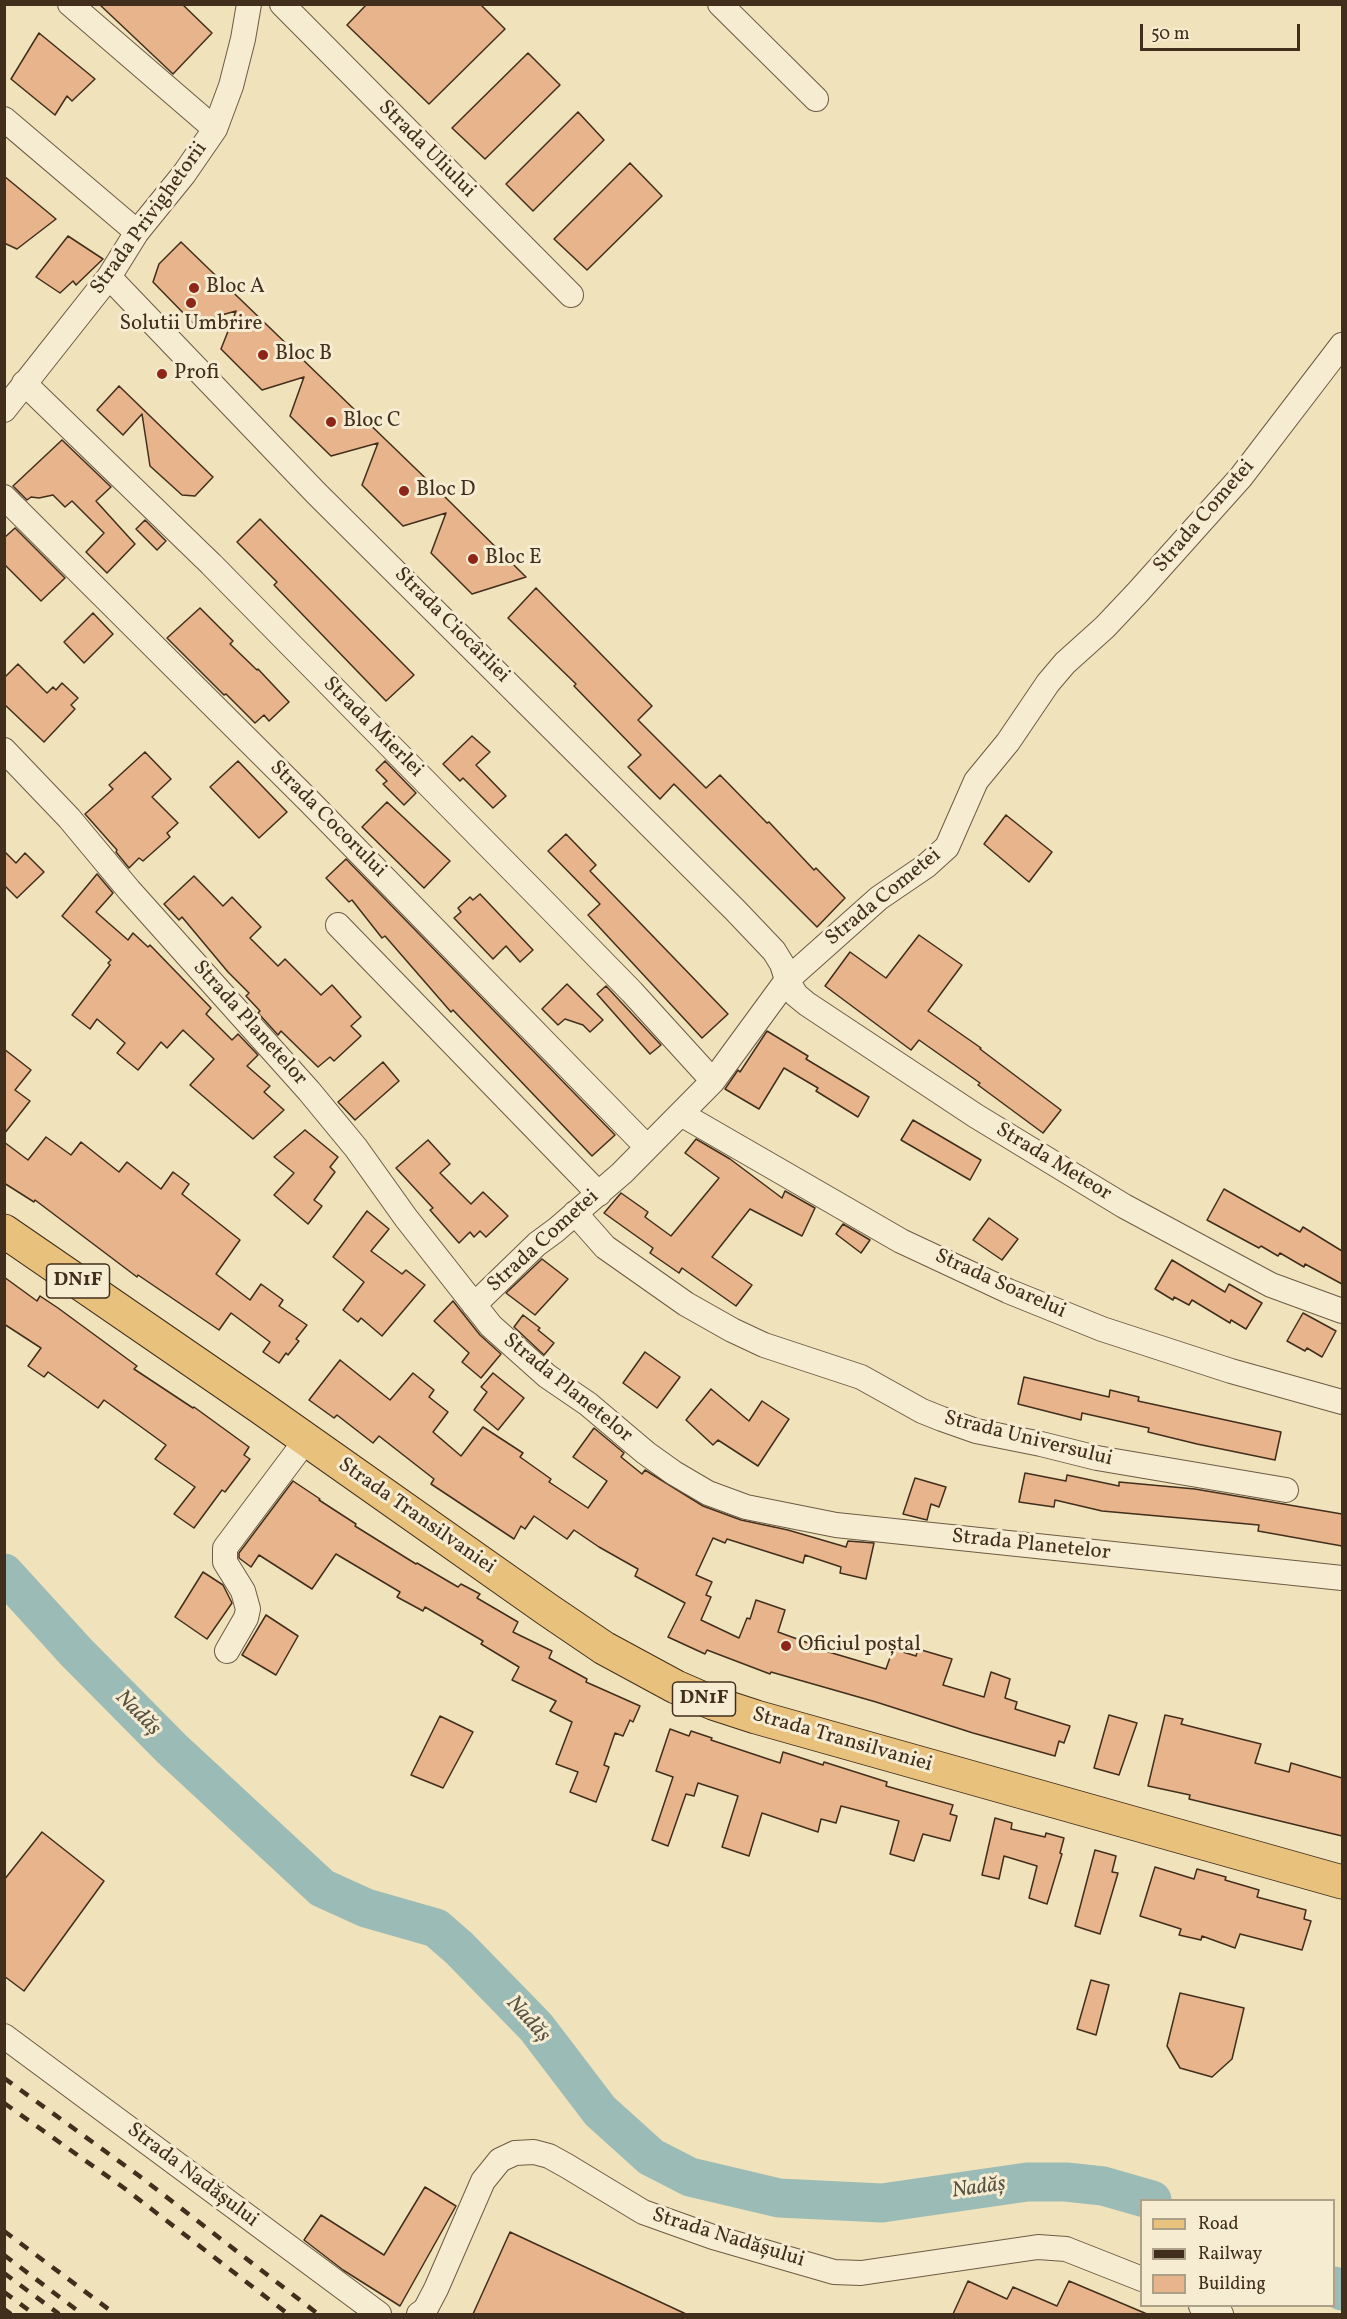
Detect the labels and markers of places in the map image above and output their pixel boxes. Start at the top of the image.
place label: Bloc A [206,275,265,301]
marker: Bloc A [187,281,201,295]
marker: Solutii Umbrire [184,296,198,310]
place label: Solutii Umbrire [119,312,263,338]
place label: Bloc B [275,342,332,368]
marker: Bloc B [256,348,270,362]
place label: Profi [174,361,219,387]
marker: Profi [155,367,169,381]
place label: Bloc C [343,409,401,435]
marker: Bloc C [324,415,338,429]
place label: Bloc D [416,478,475,504]
marker: Bloc D [397,484,411,498]
place label: Bloc E [485,546,542,572]
marker: Bloc E [466,552,480,566]
place label: Oficiul poștal [798,1633,921,1659]
marker: Oficiul poștal [779,1639,793,1653]

